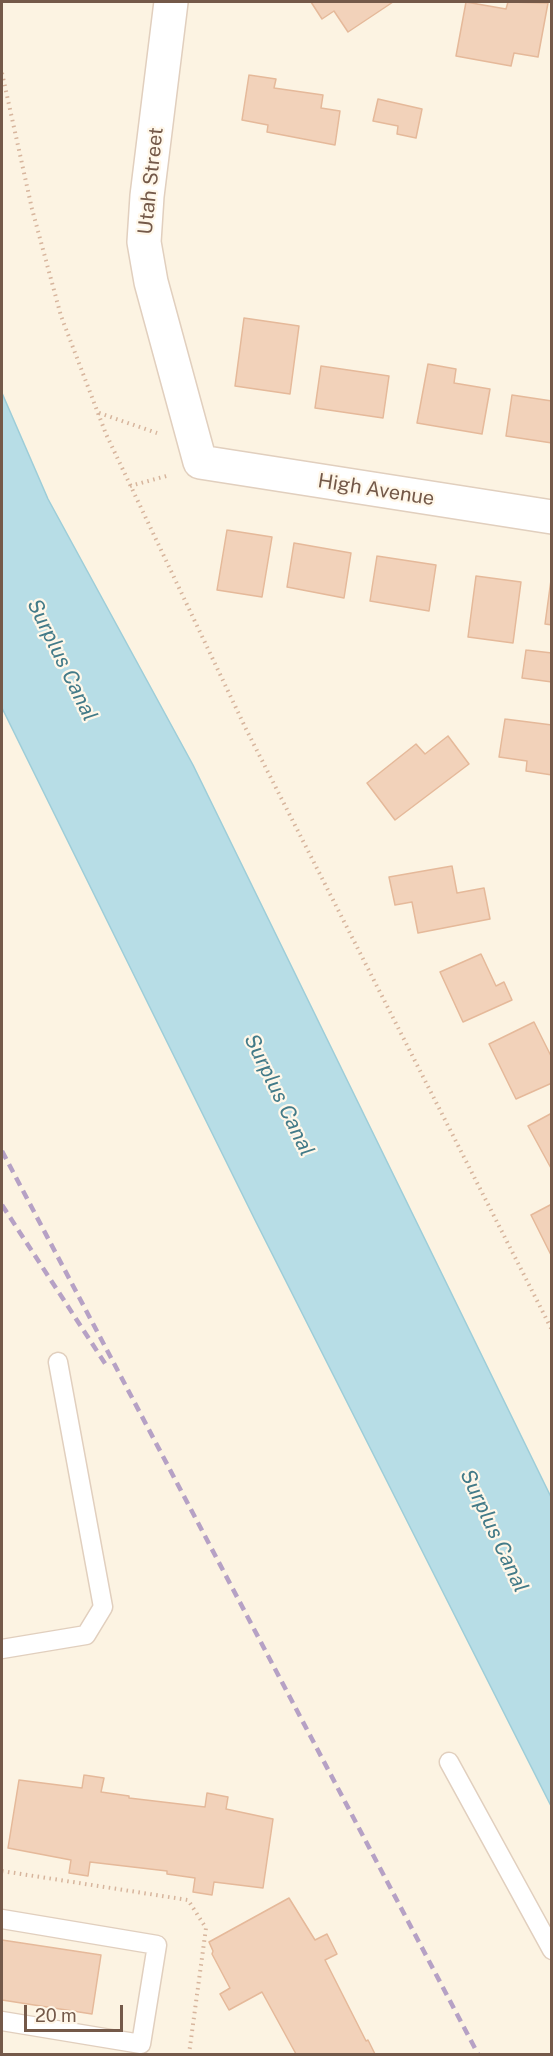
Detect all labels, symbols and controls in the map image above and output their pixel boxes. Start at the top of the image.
street label: Utah Street [133,126,169,236]
street label: High Avenue [316,469,436,511]
water label: Surplus Canal [22,595,102,725]
water label: Surplus Canal [239,1030,319,1160]
water label: Surplus Canal [455,1465,533,1597]
scale bar [27,1993,126,2031]
text: 20 m [35,2005,77,2026]

